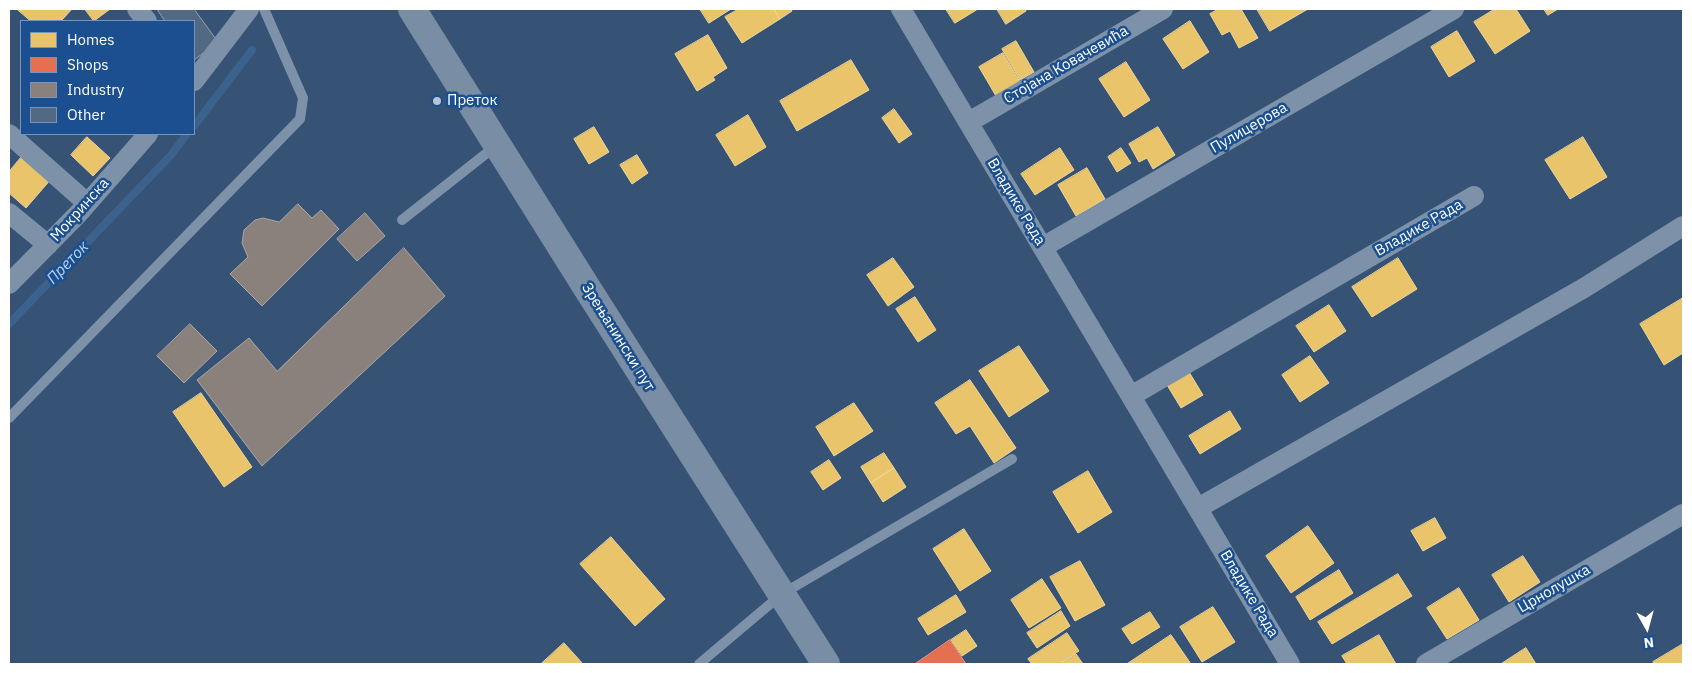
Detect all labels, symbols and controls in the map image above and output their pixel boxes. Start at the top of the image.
legend [20,20,195,135]
street label: Стојана Ковачевића [1001,22,1131,108]
text: Homes [67,30,115,49]
text: Shops [67,55,109,74]
text: Industry [67,80,124,99]
place label: Преток [447,92,498,110]
marker: Преток [431,95,443,107]
street label: Пулицерова [1207,99,1291,157]
text: Other [67,105,105,124]
street label: Владике Рада [983,155,1049,249]
street label: Мокринска [47,175,113,245]
street label: Владике Рада [1372,196,1466,260]
water label: Преток [43,238,93,288]
street label: Зрењанински пут [577,280,659,394]
street label: Владике Рада [1216,547,1282,641]
street label: Црнолушка [1514,561,1594,617]
north arrow [1622,603,1672,653]
text: N [1643,633,1655,652]

